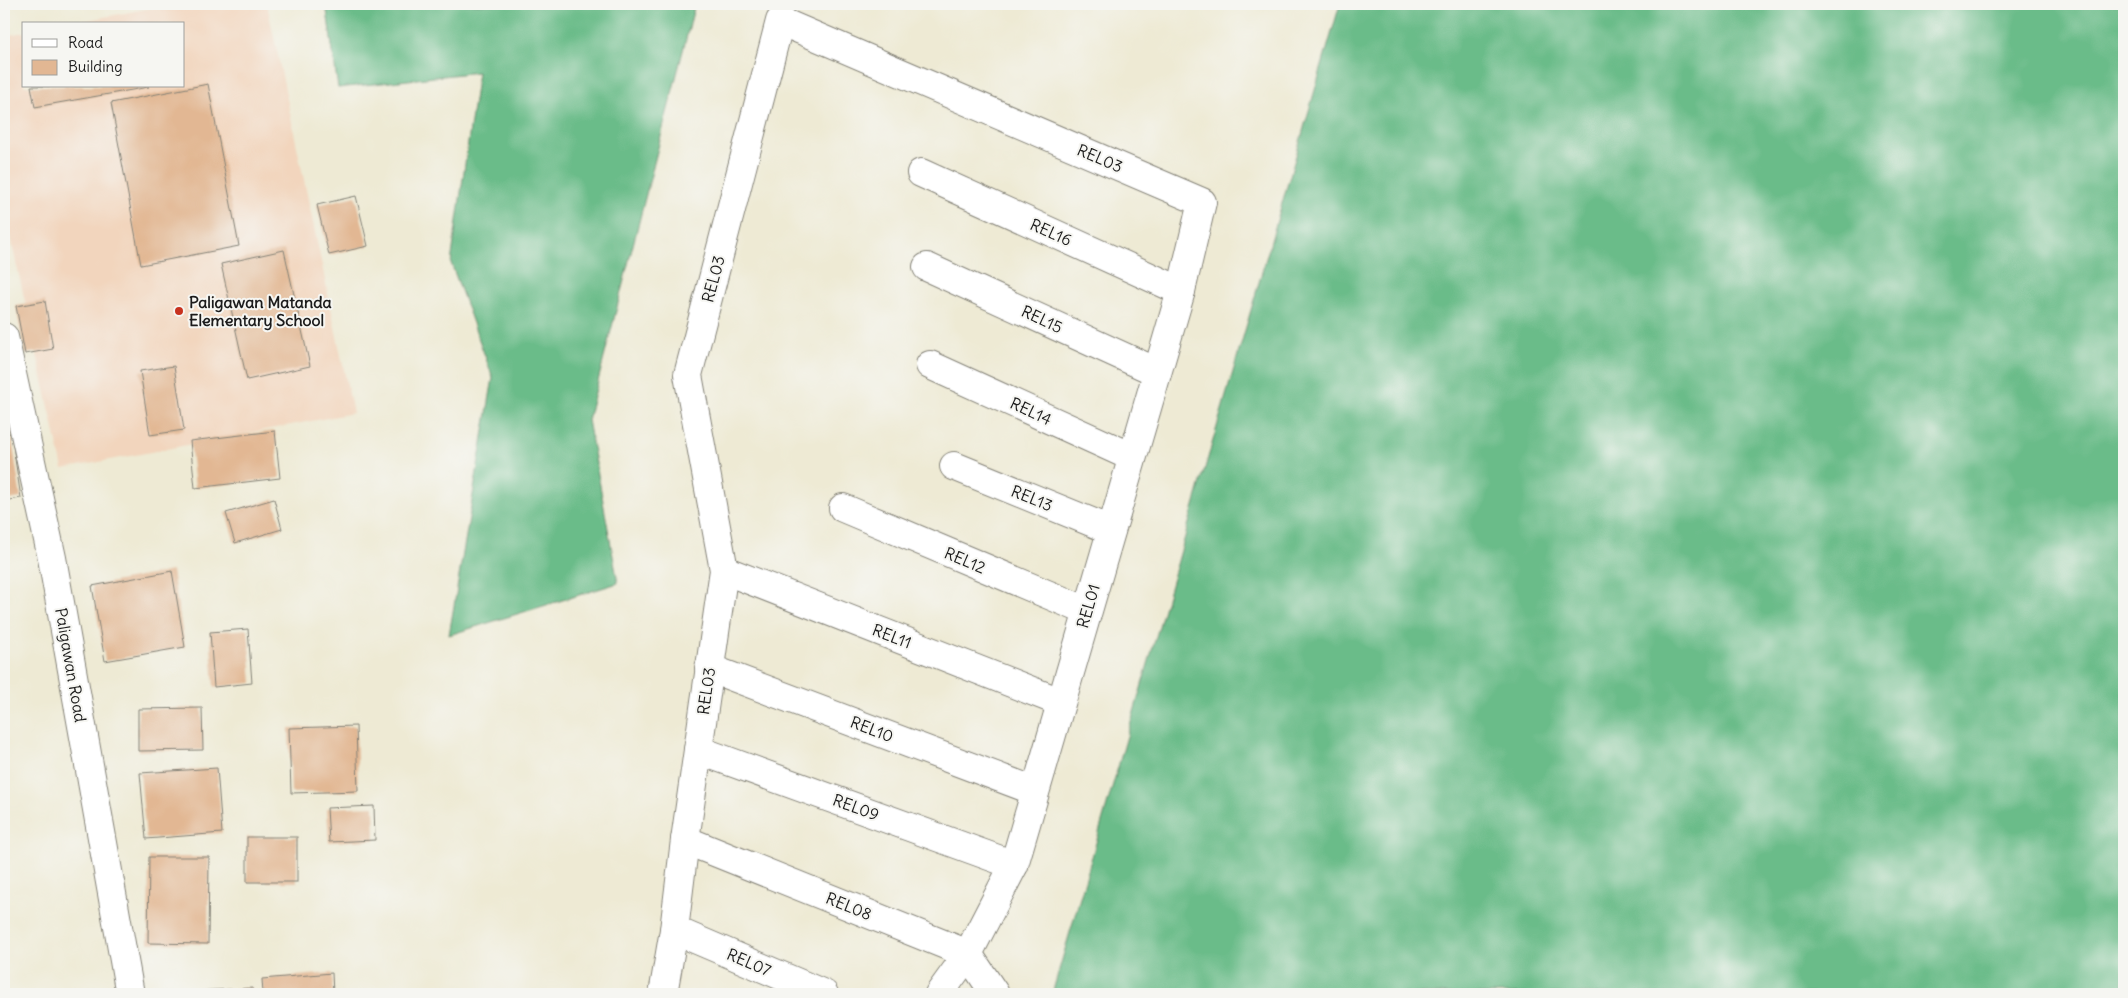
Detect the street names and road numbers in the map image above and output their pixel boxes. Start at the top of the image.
street label: REL03 [1074,139,1126,177]
street label: REL16 [1027,214,1075,250]
street label: REL03 [697,253,729,305]
street label: REL15 [1018,301,1066,337]
street label: REL14 [1007,393,1055,429]
street label: REL13 [1008,481,1056,515]
street label: REL12 [941,542,989,578]
street label: REL01 [1072,582,1104,630]
street label: Paligawan Road [51,606,91,724]
street label: REL11 [870,619,914,653]
street label: REL03 [693,666,719,716]
street label: REL10 [848,712,896,746]
street label: REL09 [830,789,882,825]
street label: REL08 [823,888,875,924]
street label: REL07 [724,944,774,980]

